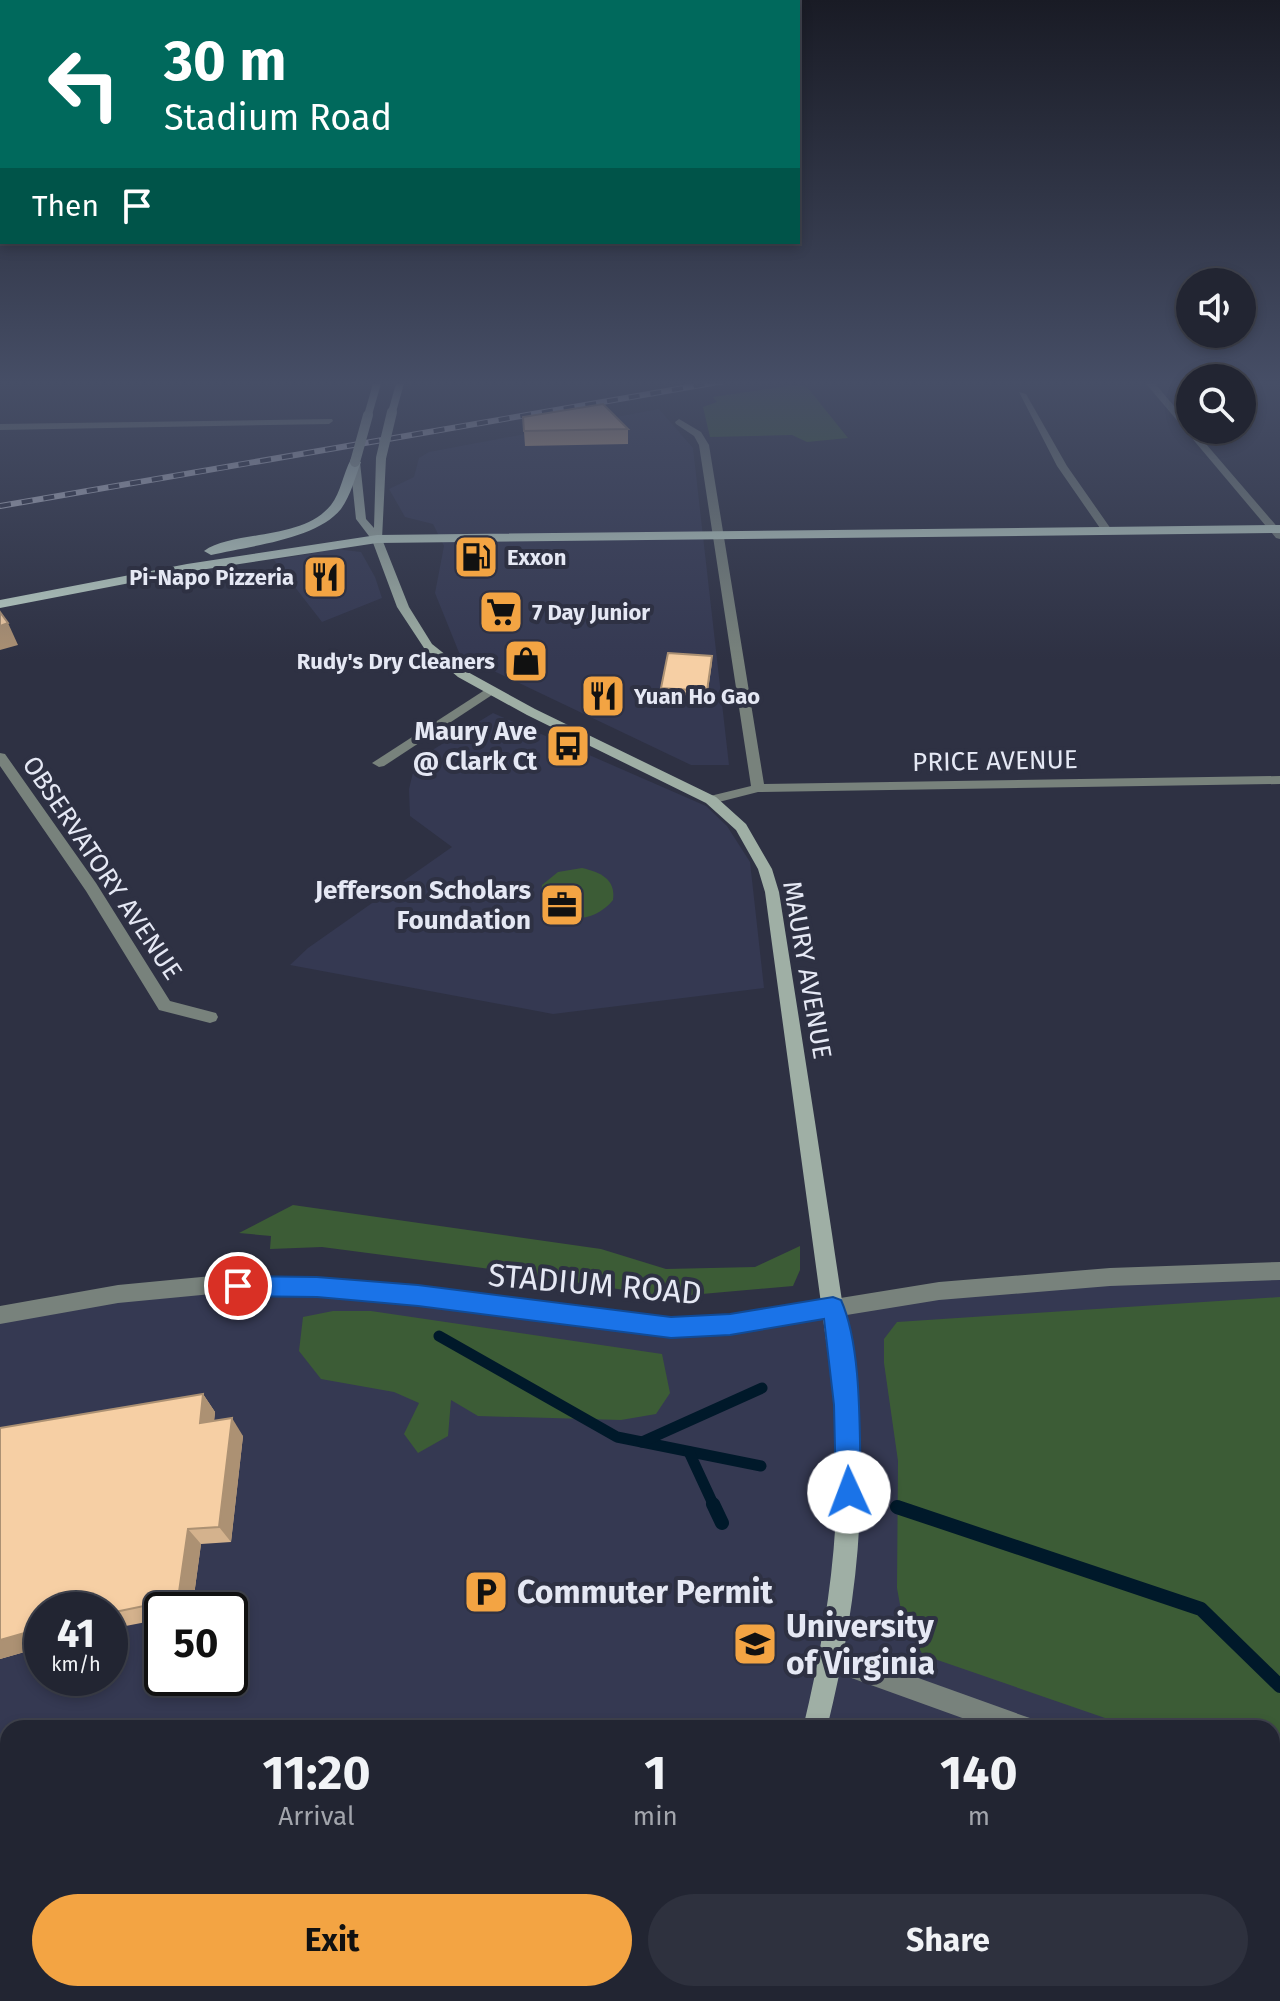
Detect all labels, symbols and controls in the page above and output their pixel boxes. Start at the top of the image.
text: 30 m [164,28,286,95]
icon: left [32,32,136,136]
text: Stadium Road [164,96,392,140]
icon: arrive [115,184,159,228]
text: Then [32,188,99,224]
map controls [1176,268,1256,444]
button: sound [1176,268,1256,348]
button: search [1176,364,1256,444]
fuel station icon: Exxon [452,533,500,581]
place label: Exxon [507,544,566,571]
restaurant icon: Pi-Napo Pizzeria [301,553,349,601]
place label: Pi-Napo Pizzeria [129,564,294,591]
supermarket icon: 7 Day Junior [477,588,525,636]
place label: 7 Day Junior [532,599,650,626]
shop icon: Rudy's Dry Cleaners [502,637,550,685]
place label: Rudy's Dry Cleaners [297,648,495,675]
restaurant icon: Yuan Ho Gao [579,672,627,720]
place label: Yuan Ho Gao [633,683,760,710]
place label: Maury Ave @ Clark Ct [413,716,538,777]
bus stop icon: Maury Ave @ Clark Ct [544,722,592,770]
street label: PRICE AVENUE [912,744,1078,778]
street label: OBSERVATORY AVENUE [16,750,188,986]
place label: Jefferson Scholars Foundation [314,875,531,936]
street label: MAURY AVENUE [776,879,838,1061]
office icon: Jefferson Scholars Foundation [538,881,586,929]
pin [204,1252,272,1320]
street label: STADIUM ROAD [487,1256,703,1312]
icon: arrive [216,1264,260,1308]
position arrow [807,1450,891,1534]
parking icon: Commuter Permit [462,1568,510,1616]
place label: Commuter Permit [517,1573,773,1611]
speed limit sign: 50 [144,1592,248,1696]
place label: University of Virginia [786,1607,935,1682]
text: 41 [57,1610,95,1658]
school or university icon: University of Virginia [731,1620,779,1668]
text: km/h [51,1652,101,1676]
text: 11:20 [262,1744,370,1802]
text: 1 [644,1744,666,1802]
text: 140 [940,1744,1018,1802]
text: Arrival [278,1801,355,1832]
text: min [633,1801,678,1832]
text: m [968,1801,990,1832]
button: Exit [32,1894,632,1986]
button: Share [648,1894,1248,1986]

